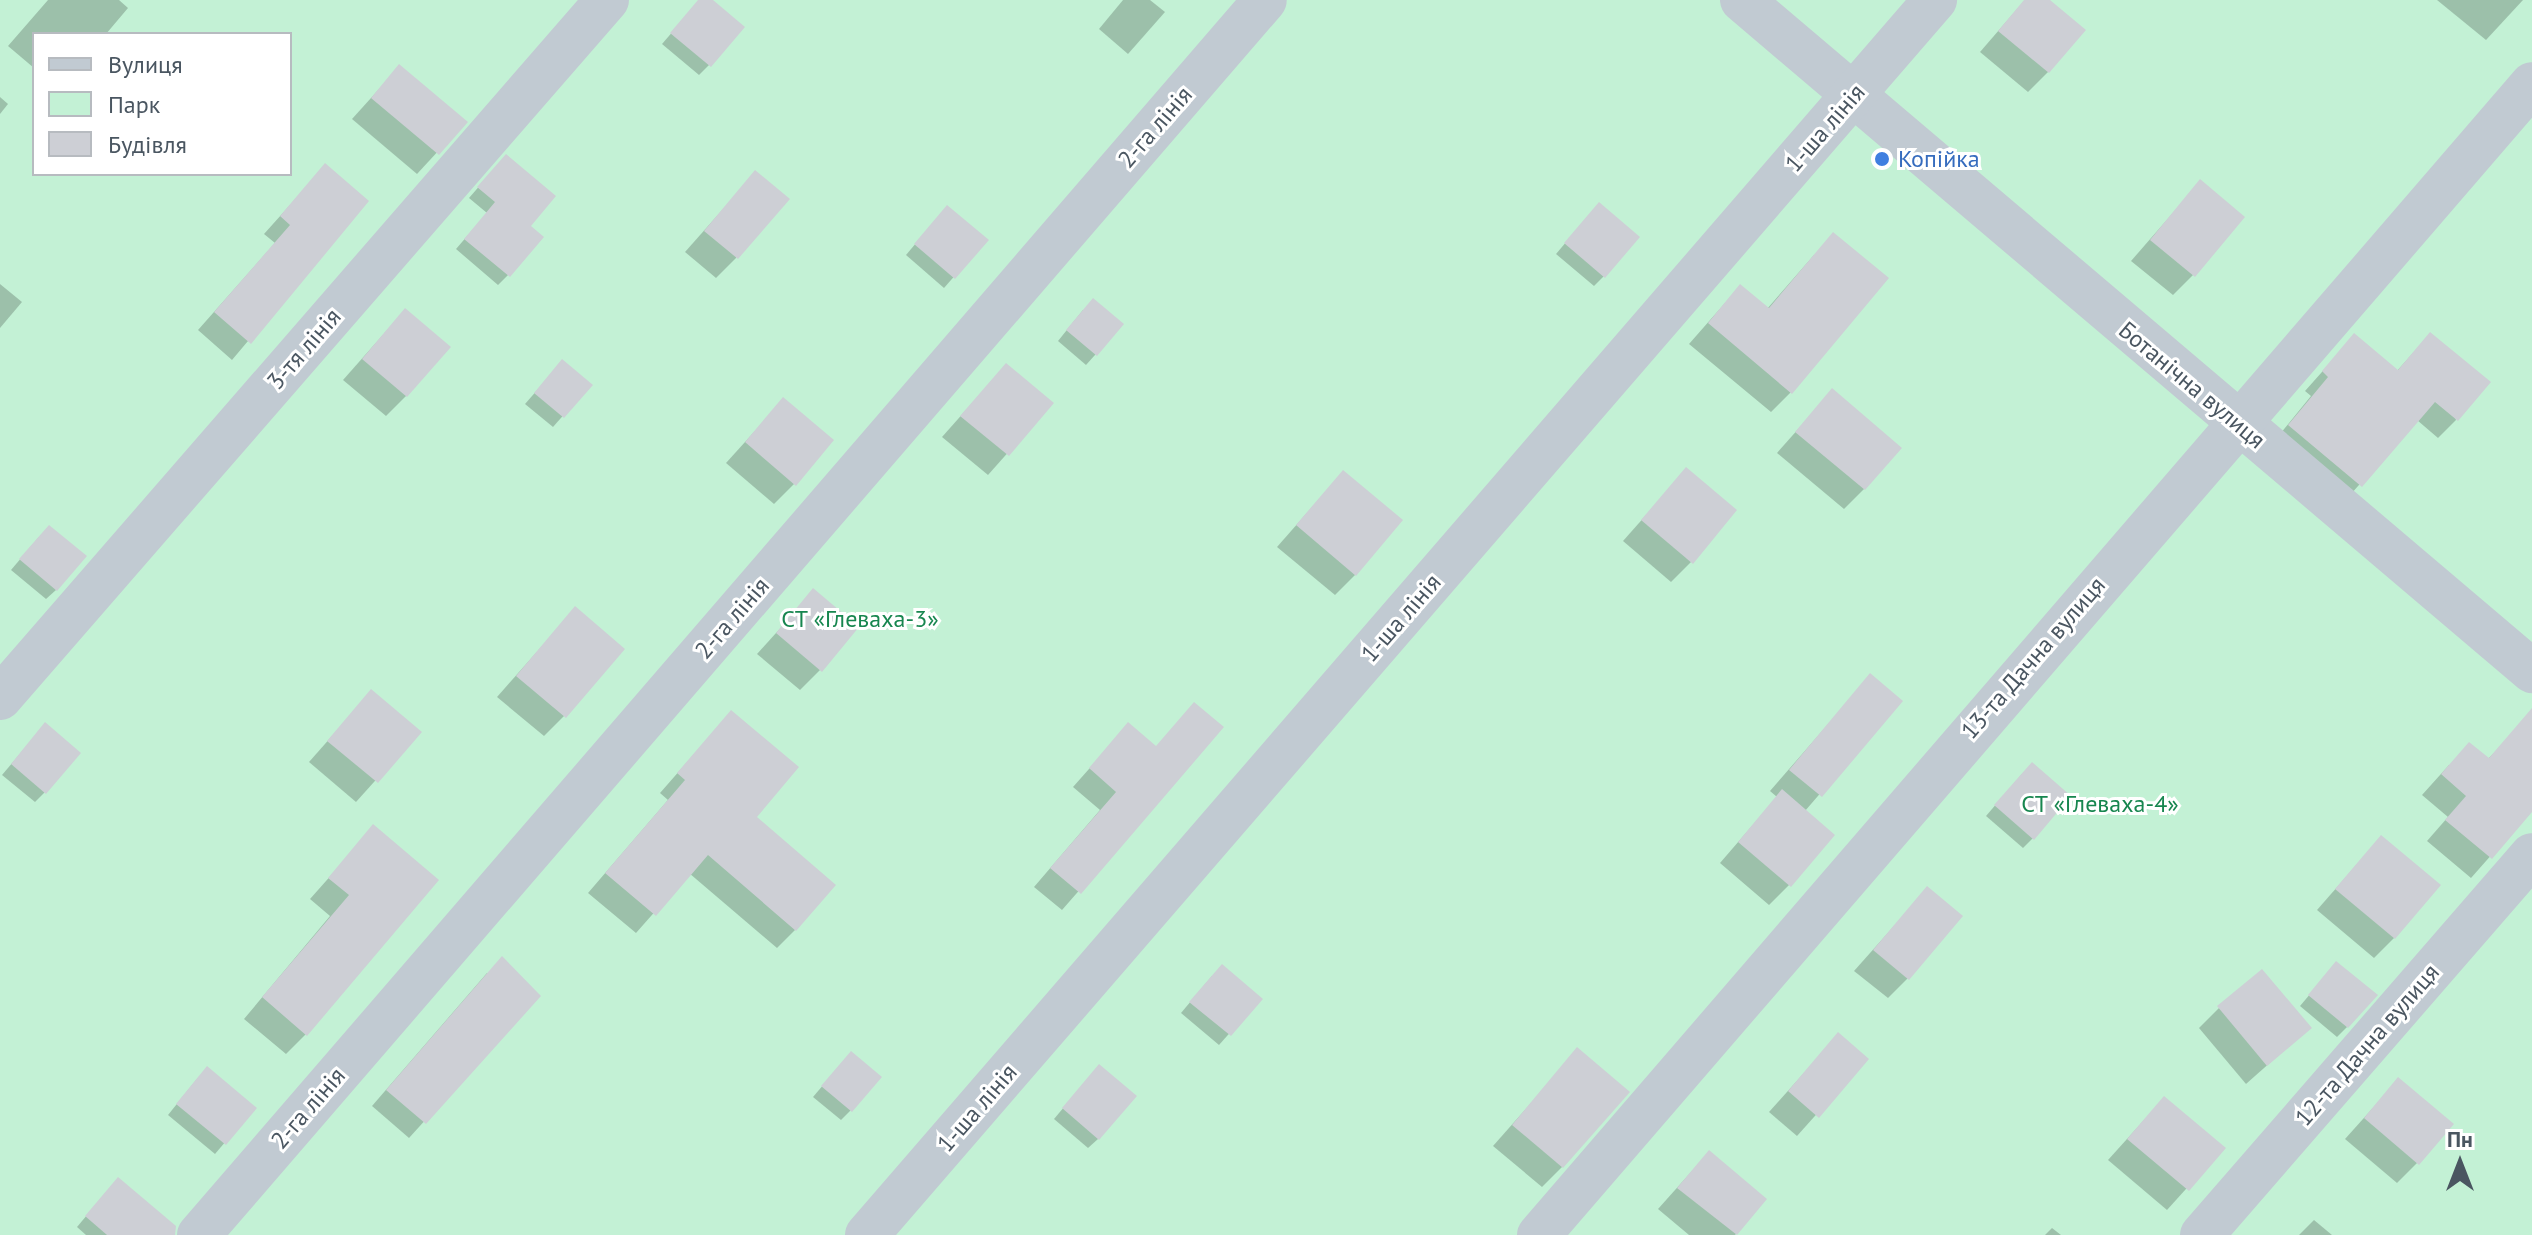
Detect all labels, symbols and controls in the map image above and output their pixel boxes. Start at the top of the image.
legend [32,32,292,176]
text: Вулиця [108,49,183,80]
street label: 1-ша лінія [1779,78,1871,178]
street label: 2-га лінія [1112,81,1198,173]
text: Парк [108,89,160,120]
text: Будівля [108,129,187,160]
place label: Копійка [1898,145,1980,173]
marker: Копійка [1873,150,1891,168]
street label: 3-тя лінія [261,303,347,395]
street label: Ботанічна вулиця [2113,315,2271,455]
street label: 1-ша лінія [1355,568,1447,668]
street label: 13-та Дачна вулиця [1955,571,2111,745]
street label: 2-га лінія [689,572,775,664]
park label: СТ «Глеваха-3» [781,605,939,633]
park label: СТ «Глеваха-4» [2021,790,2179,818]
street label: 12-та Дачна вулиця [2289,958,2445,1132]
street label: 1-ша лінія [931,1058,1023,1158]
street label: 2-га лінія [265,1062,351,1154]
north arrow [2420,1123,2500,1203]
text: Пн [2447,1125,2473,1153]

